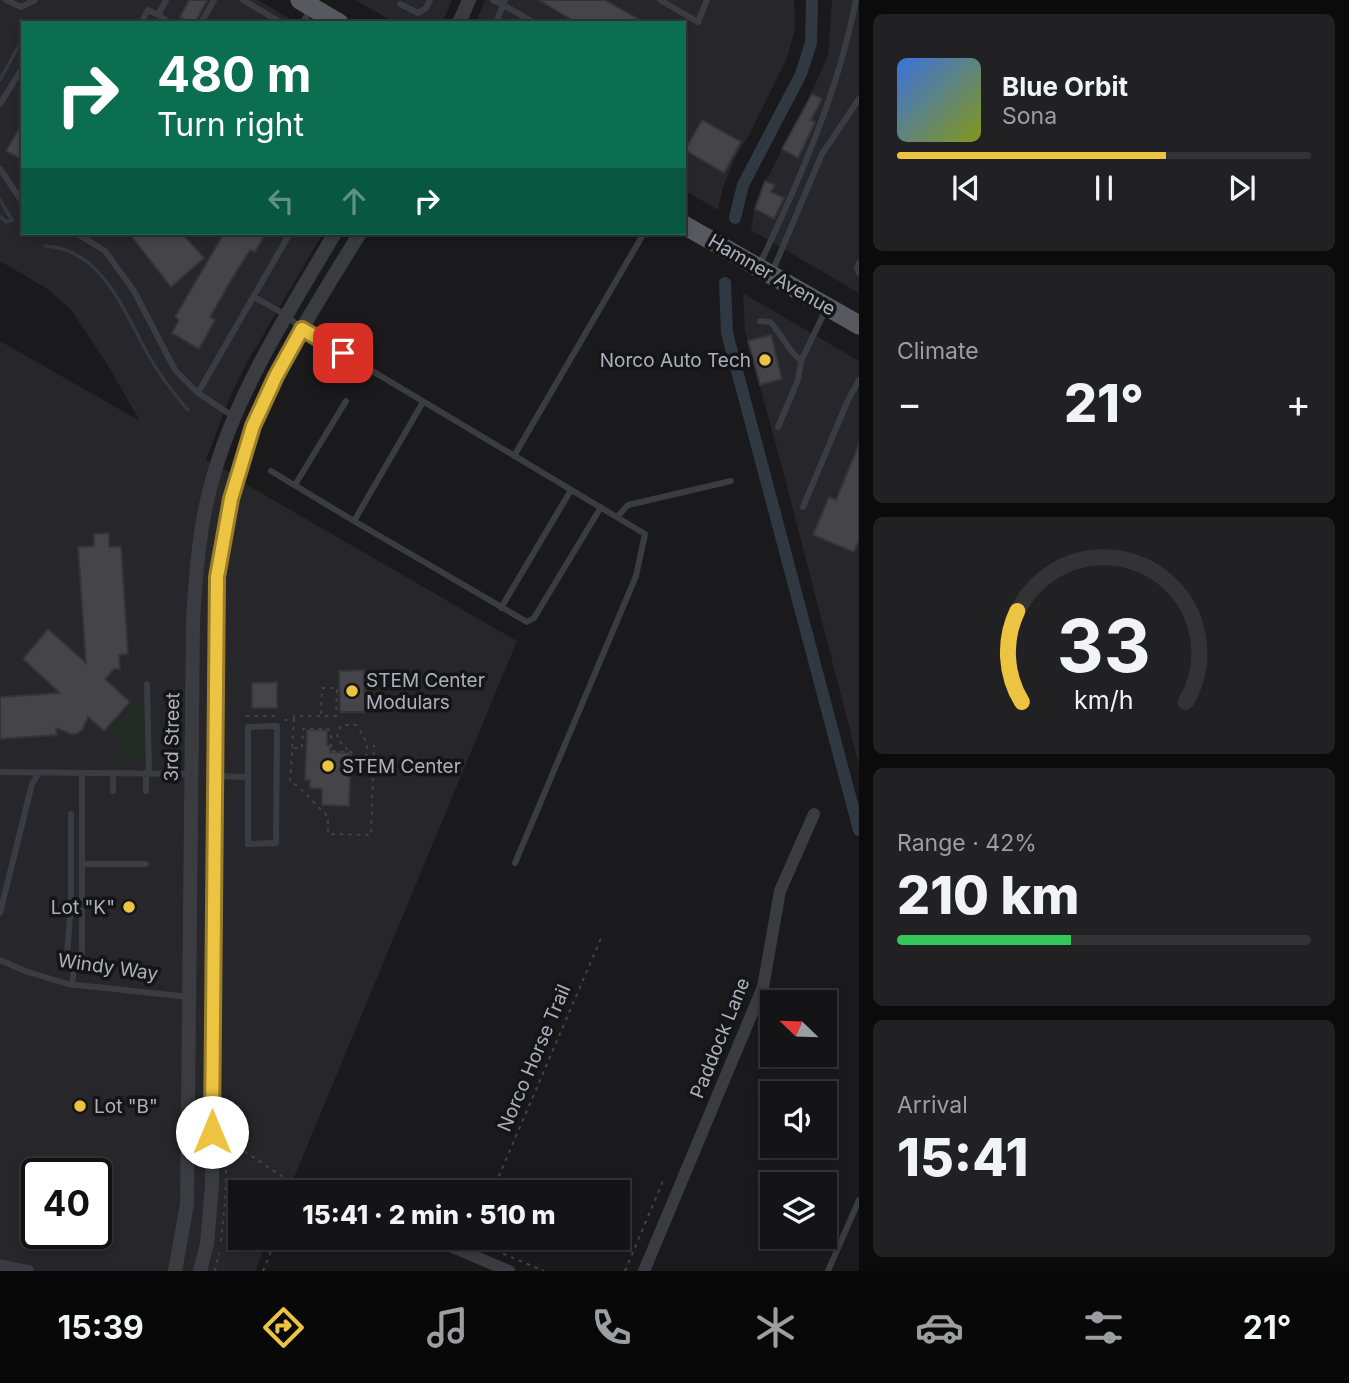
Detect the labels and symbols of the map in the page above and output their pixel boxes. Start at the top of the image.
street label: Hamner Avenue [704,229,840,321]
pin [313,323,373,383]
place label: Norco Auto Tech [600,349,751,372]
marker: Norco Auto Tech [757,352,773,368]
place label: STEM Center Modulars [366,669,485,714]
marker: STEM Center Modulars [344,683,360,699]
street label: 3rd Street [160,692,184,782]
place label: STEM Center [342,755,461,778]
marker: STEM Center [320,758,336,774]
place label: Lot "K" [51,896,115,919]
marker: Lot "K" [121,899,137,915]
street label: Windy Way [56,949,160,985]
street label: Paddock Lane [685,974,755,1102]
street label: Norco Horse Trail [493,981,575,1135]
north arrow [760,990,836,1068]
place label: Lot "B" [94,1095,158,1118]
position arrow [175,1095,249,1169]
marker: Lot "B" [72,1098,88,1114]
speed limit sign: 40 [21,1158,112,1249]

